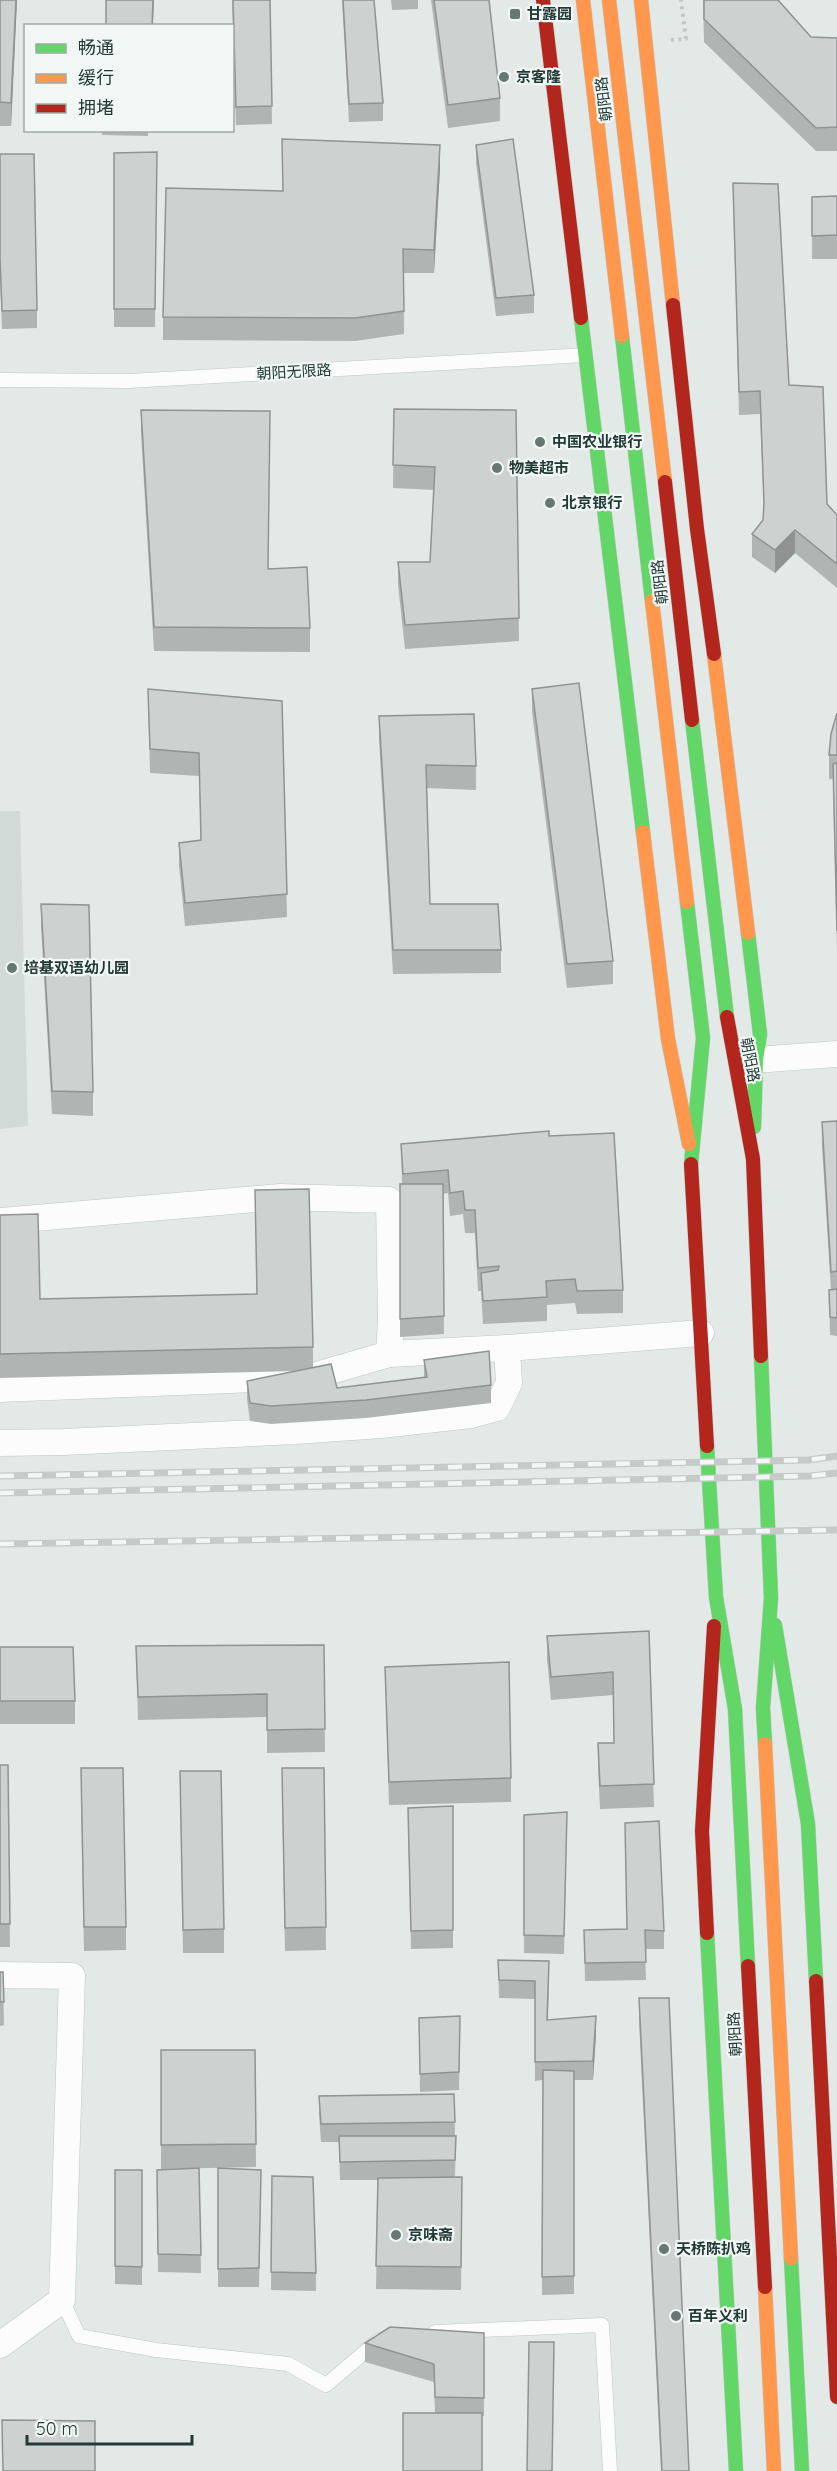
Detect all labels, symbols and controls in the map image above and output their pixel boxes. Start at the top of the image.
place label: 甘露园 [527,4,572,23]
marker: 甘露园 [508,7,522,21]
legend [24,24,234,132]
text: 畅通 [78,36,114,59]
text: 缓行 [78,66,114,89]
place label: 京客隆 [516,67,561,86]
marker: 京客隆 [497,70,511,84]
street label: 朝阳路 [591,76,616,123]
text: 拥堵 [78,96,114,119]
street label: 朝阳无限路 [256,360,332,383]
place label: 中国农业银行 [552,432,642,451]
marker: 中国农业银行 [533,435,547,449]
place label: 物美超市 [509,458,569,477]
marker: 物美超市 [490,461,504,475]
place label: 北京银行 [562,493,622,512]
marker: 北京银行 [543,496,557,510]
street label: 朝阳路 [647,559,672,606]
place label: 培基双语幼儿园 [24,958,129,977]
marker: 培基双语幼儿园 [5,961,19,975]
street label: 朝阳路 [737,1036,764,1084]
street label: 朝阳路 [724,2011,745,2057]
place label: 京味斋 [408,2225,453,2244]
marker: 京味斋 [389,2228,403,2242]
place label: 天桥陈扒鸡 [676,2239,751,2258]
marker: 天桥陈扒鸡 [657,2242,671,2256]
place label: 百年义利 [688,2306,748,2325]
marker: 百年义利 [669,2309,683,2323]
scale bar [27,2408,192,2446]
text: 50 m [36,2417,78,2440]

